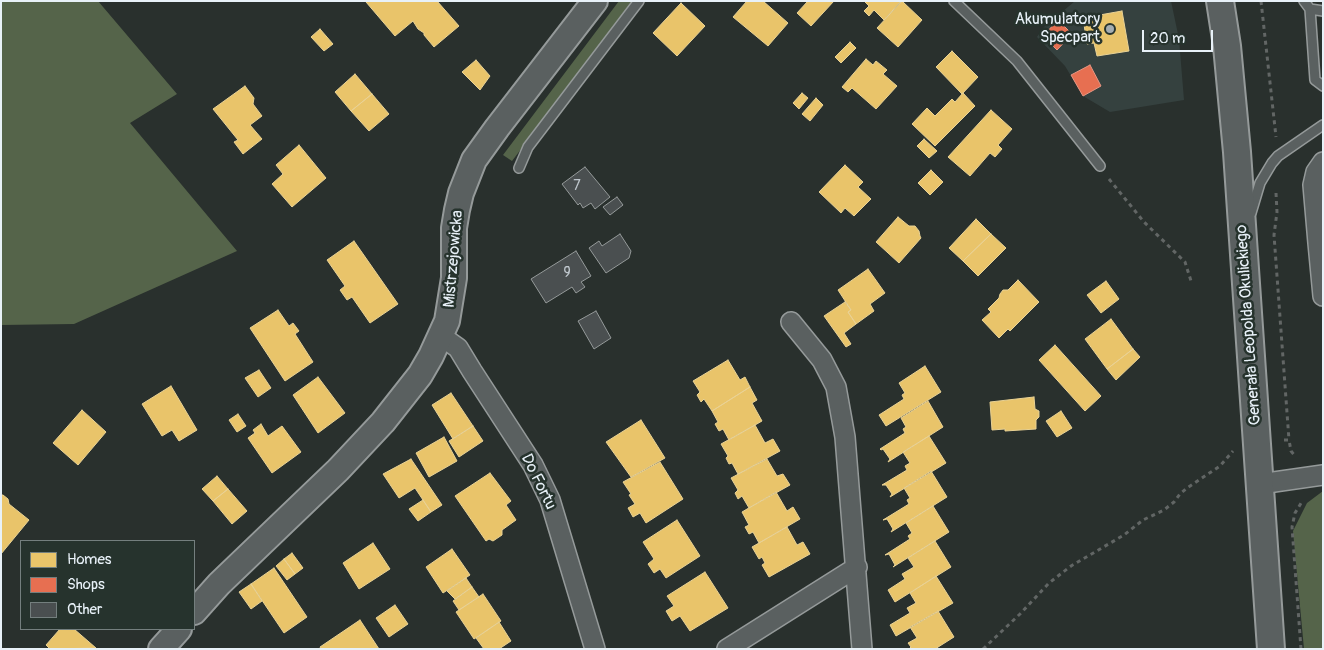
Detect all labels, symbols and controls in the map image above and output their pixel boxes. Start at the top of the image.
place label: Akumulatory Specpart [1015,10,1100,48]
scale bar [1144,20,1215,52]
marker: Akumulatory Specpart [1104,23,1116,35]
text: 20 m [1150,29,1185,48]
house number: 7 [573,178,581,194]
street label: Mistrzejowicka [440,209,468,309]
street label: Generała Leopolda Okulickiego [1232,224,1266,426]
house number: 9 [563,265,571,281]
street label: Do Fortu [516,451,560,513]
legend [20,540,195,630]
text: Homes [67,550,112,569]
text: Shops [67,575,105,594]
text: Other [67,600,102,619]

